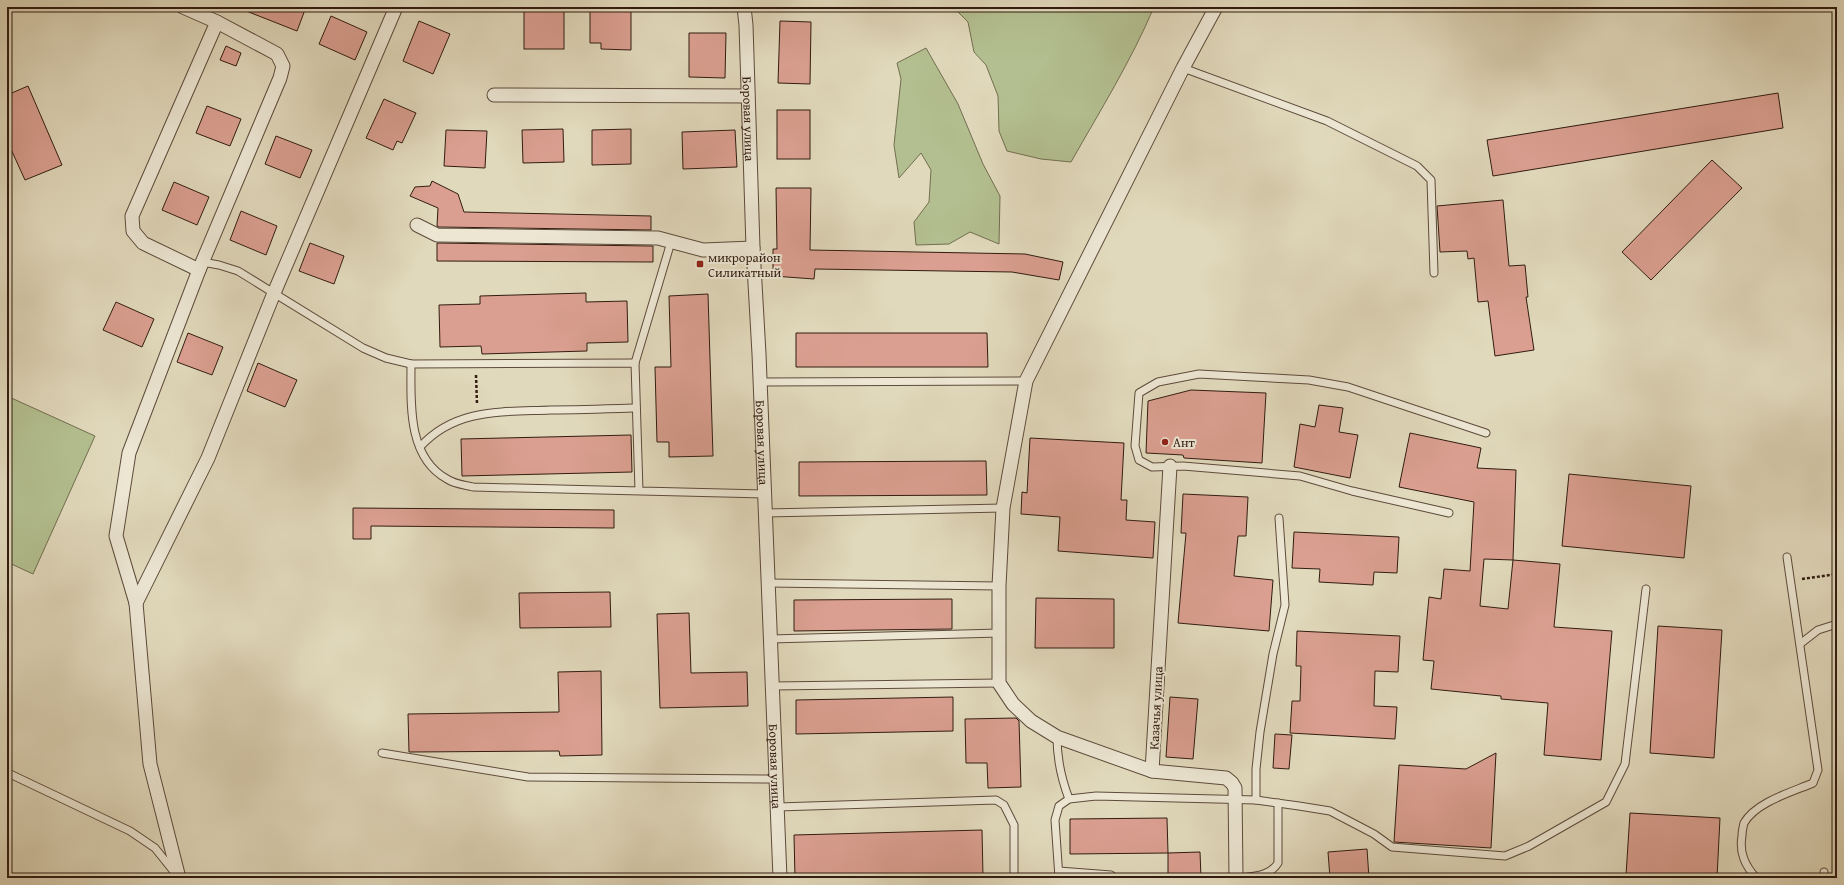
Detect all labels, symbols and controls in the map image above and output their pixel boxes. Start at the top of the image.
street label: Боровая улица [738,76,760,162]
place label: микрорайон Силикатный [708,248,782,282]
marker: микрорайон Силикатный [695,259,705,269]
street label: Боровая улица [751,400,774,486]
place label: Ант [1173,433,1195,452]
marker: Ант [1160,437,1170,447]
street label: Казачья улица [1144,665,1168,750]
street label: Боровая улица [764,724,787,810]

